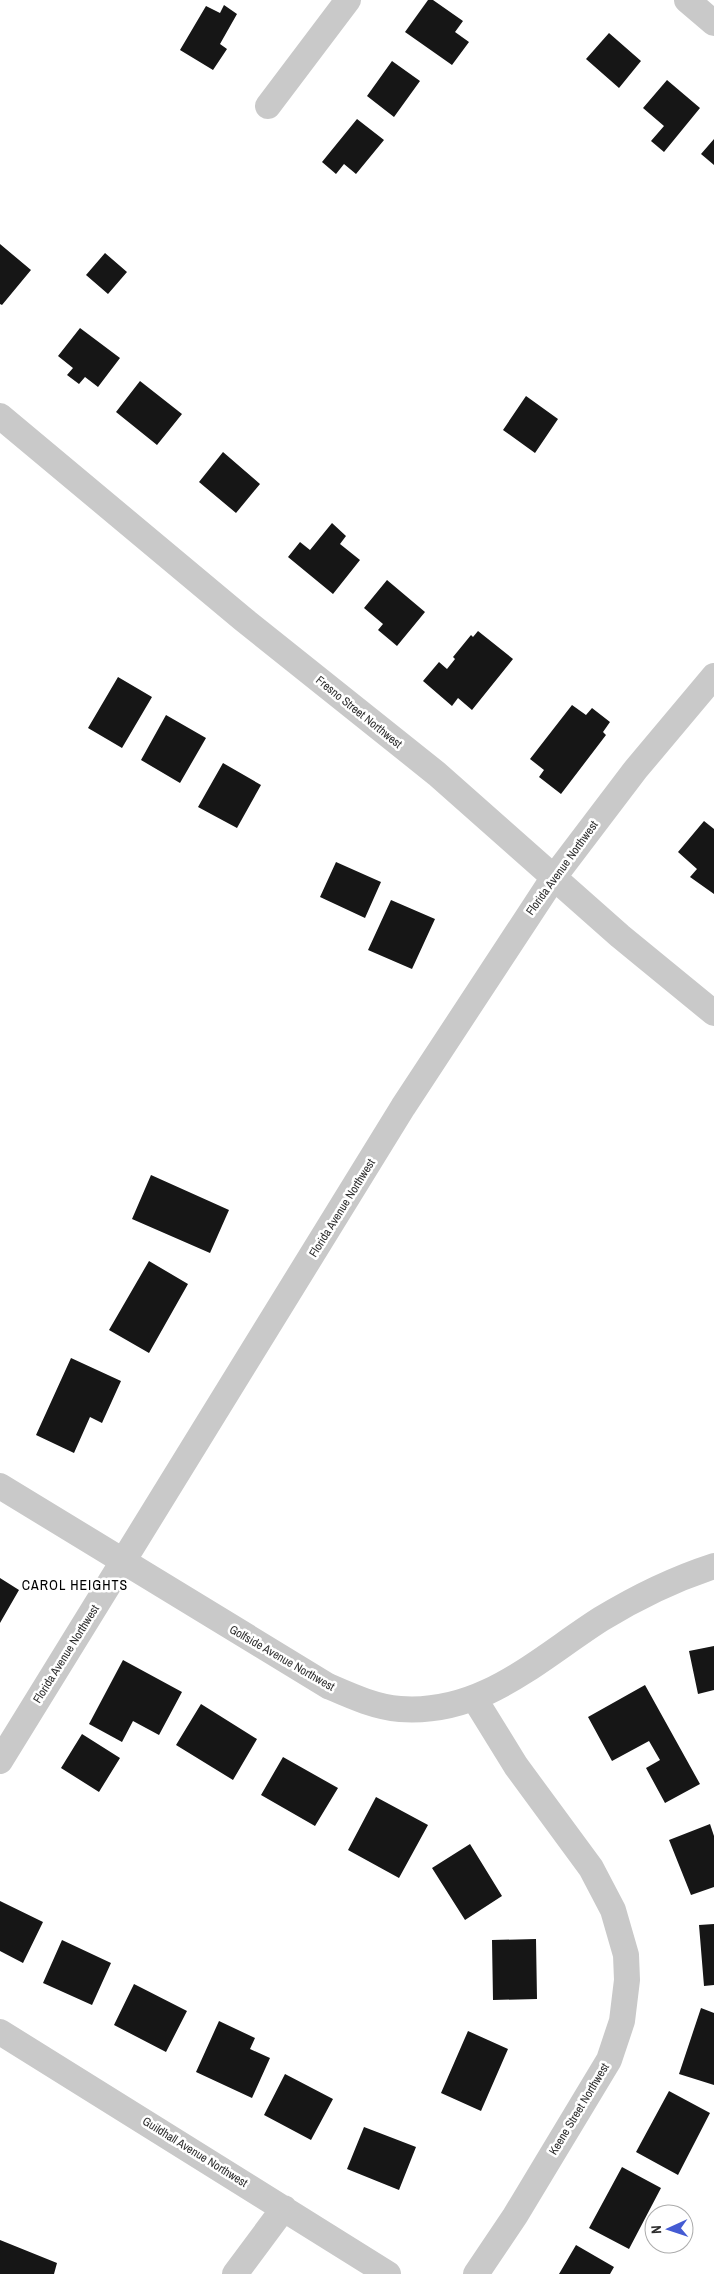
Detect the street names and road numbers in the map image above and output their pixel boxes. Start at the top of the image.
street label: Fresno Street Northwest [313,672,406,752]
street label: Florida Avenue Northwest [522,817,602,918]
street label: Florida Avenue Northwest [305,1156,379,1260]
street label: Florida Avenue Northwest [29,1602,103,1706]
street label: Golfside Avenue Northwest [226,1621,338,1695]
street label: Keene Street Northwest [545,2060,613,2158]
street label: Guildhall Avenue Northwest [139,2113,251,2191]

